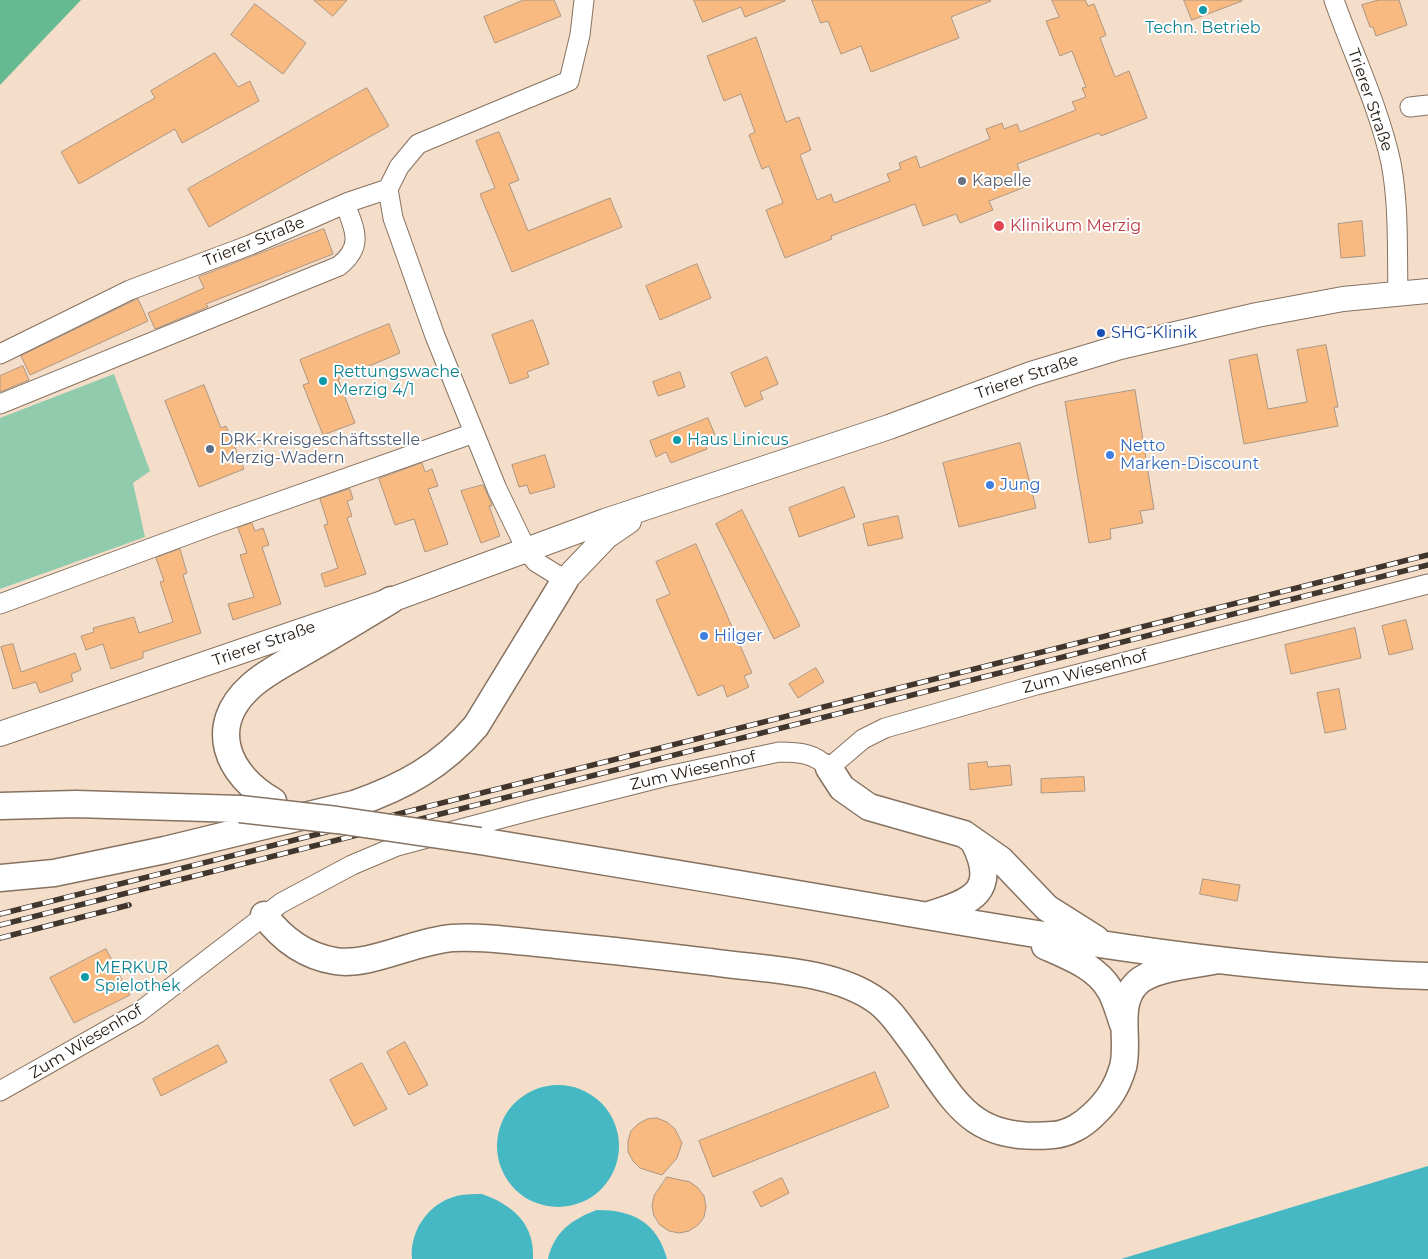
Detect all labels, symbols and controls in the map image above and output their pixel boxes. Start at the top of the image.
marker: Techn. Betrieb [1197,4,1209,16]
place label: Techn. Betrieb [1145,18,1261,38]
street label: Trierer Straße [1343,46,1397,154]
place label: Kapelle [972,171,1031,191]
marker: Kapelle [956,175,968,187]
street label: Trierer Straße [201,213,307,271]
place label: Klinikum Merzig [1010,216,1141,236]
marker: Klinikum Merzig [992,219,1006,233]
place label: SHG-Klinik [1111,323,1197,343]
marker: SHG-Klinik [1095,327,1107,339]
street label: Trierer Straße [973,350,1081,404]
place label: Rettungswache Merzig 4/1 [333,362,460,400]
marker: Rettungswache Merzig 4/1 [317,375,329,387]
place label: DRK-Kreisgeschäftsstelle Merzig-Wadern [220,430,420,468]
place label: Haus Linicus [687,430,789,450]
marker: Haus Linicus [671,434,683,446]
place label: Netto Marken-Discount [1120,436,1259,474]
marker: DRK-Kreisgeschäftsstelle Merzig-Wadern [204,443,216,455]
marker: Netto Marken-Discount [1104,449,1116,461]
place label: Jung [1000,475,1041,495]
marker: Jung [984,479,996,491]
street label: Trierer Straße [210,617,318,671]
place label: Hilger [714,626,763,646]
marker: Hilger [698,630,710,642]
street label: Zum Wiesenhof [1021,646,1149,698]
street label: Zum Wiesenhof [628,747,758,795]
place label: MERKUR Spielothek [95,958,181,996]
marker: MERKUR Spielothek [79,971,91,983]
street label: Zum Wiesenhof [26,1001,146,1083]

